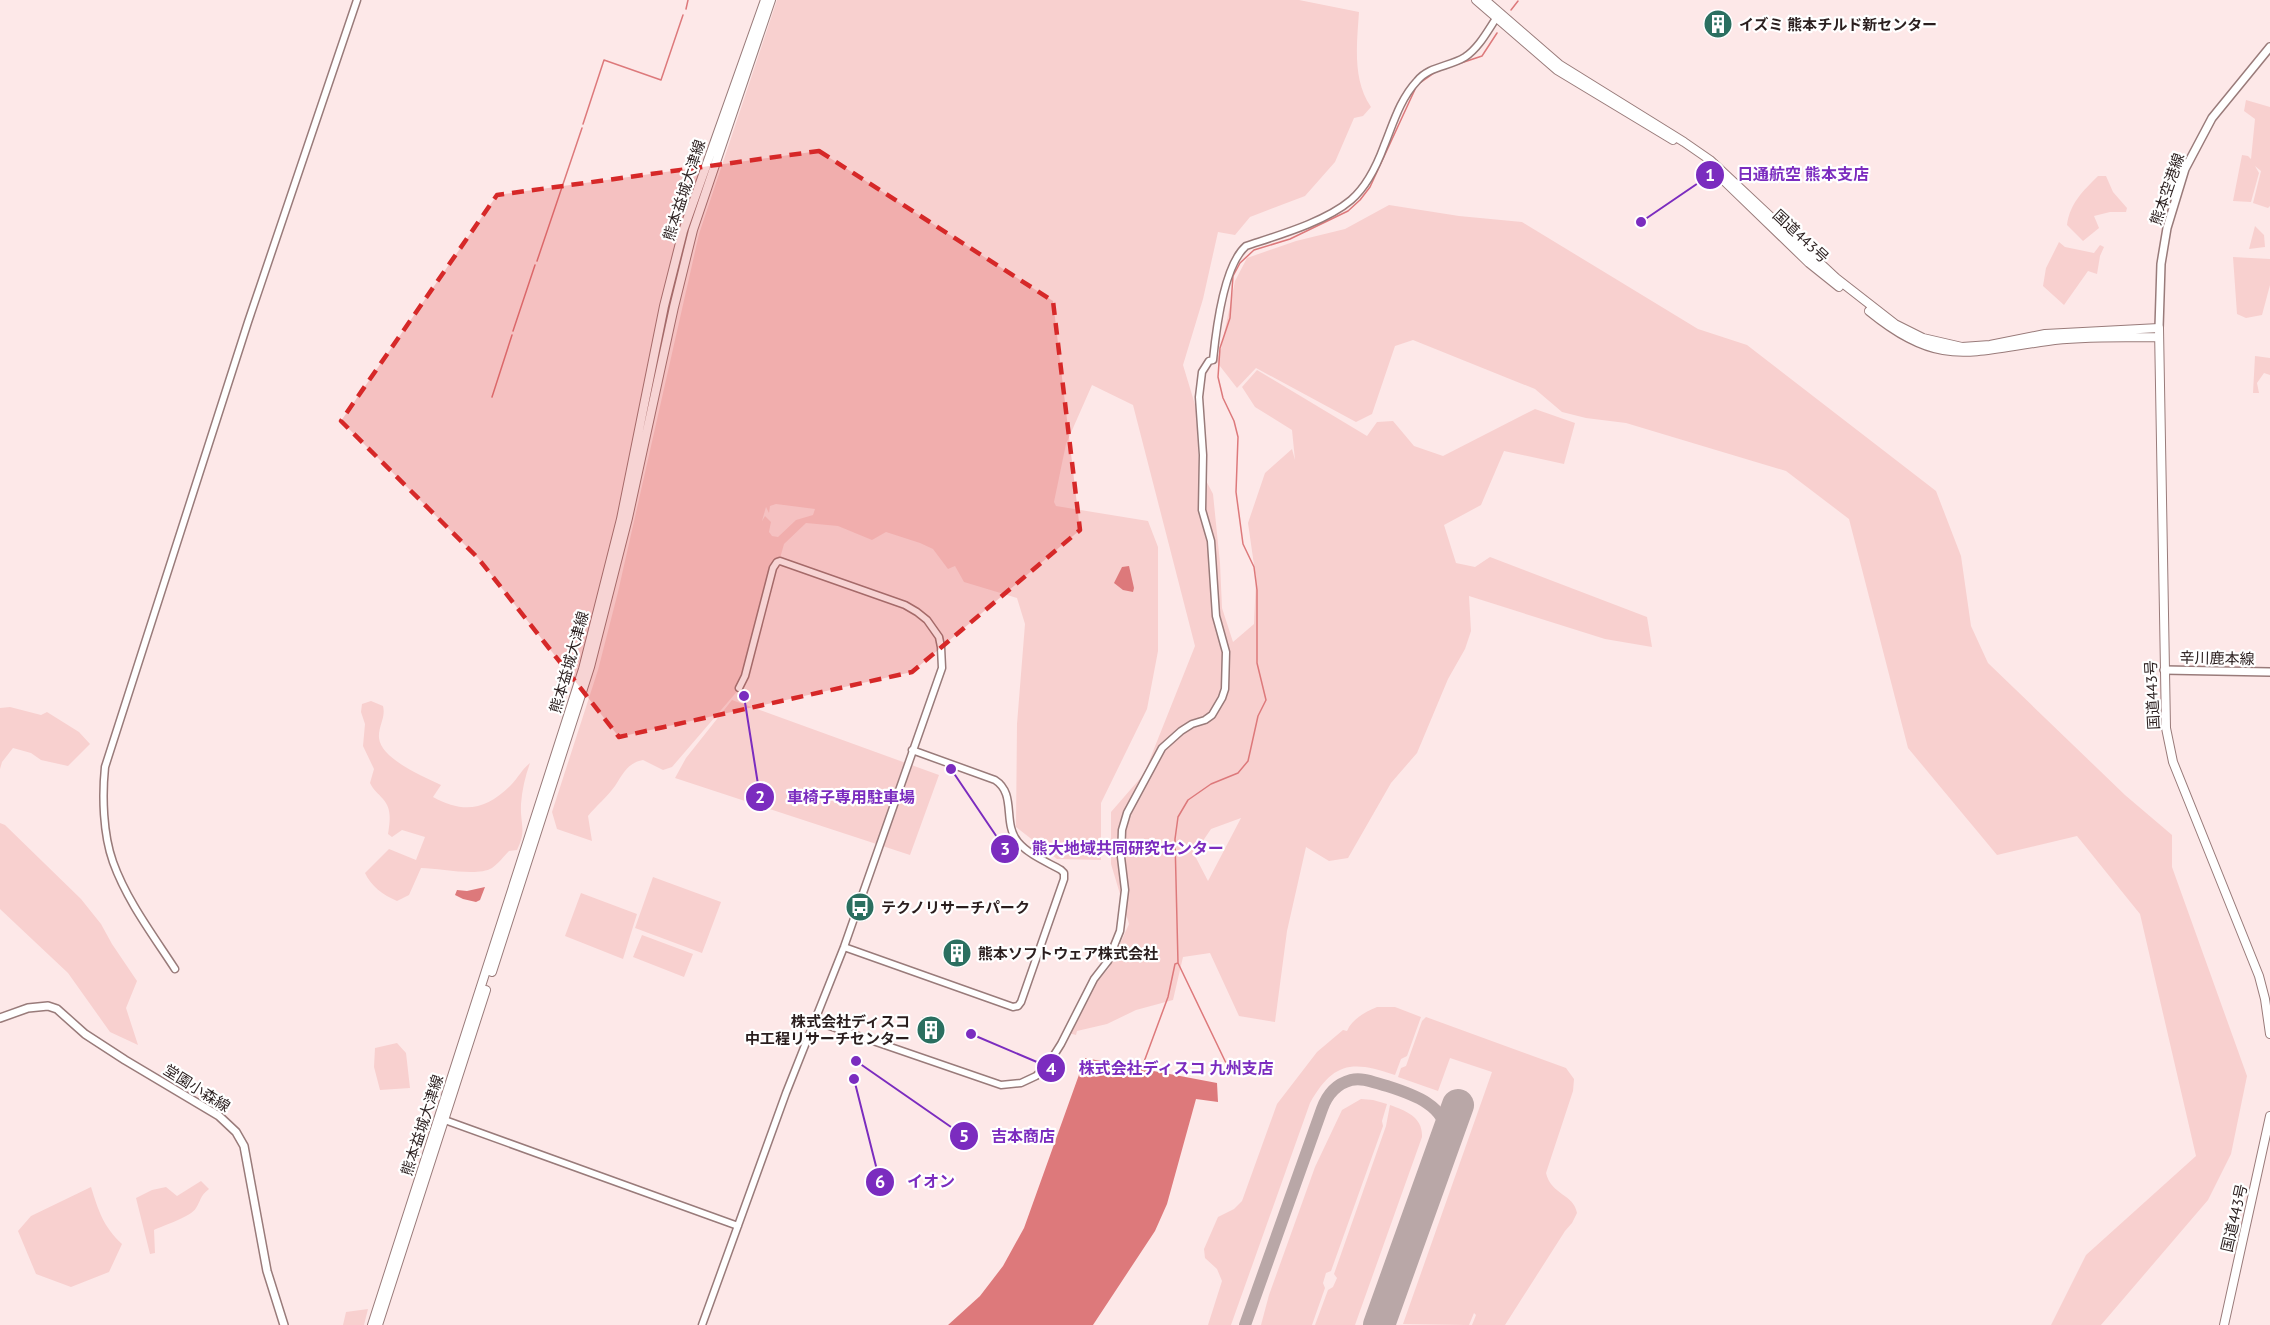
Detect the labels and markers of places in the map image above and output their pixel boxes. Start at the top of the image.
building icon: イズミ 熊本チルド新センター [1702,8,1734,40]
place label: イズミ 熊本チルド新センター [1739,15,1937,34]
callout: 日通航空 熊本支店 [1695,158,1881,192]
callout: 車椅子専用駐車場 [745,780,927,814]
callout: 熊大地域共同研究センター [990,832,1236,866]
bus stop icon: テクノリサーチパーク [844,891,876,923]
place label: テクノリサーチパーク [881,898,1030,917]
building icon: 熊本ソフトウェア株式会社 [941,937,973,969]
place label: 熊本ソフトウェア株式会社 [978,944,1158,963]
place label: 株式会社ディスコ 中工程リサーチセンター [745,1012,910,1048]
building icon: 株式会社ディスコ 中工程リサーチセンター [915,1014,947,1046]
callout: 株式会社ディスコ 九州支店 [1036,1051,1286,1085]
callout: 吉本商店 [949,1119,1067,1153]
callout: イオン [865,1165,967,1199]

